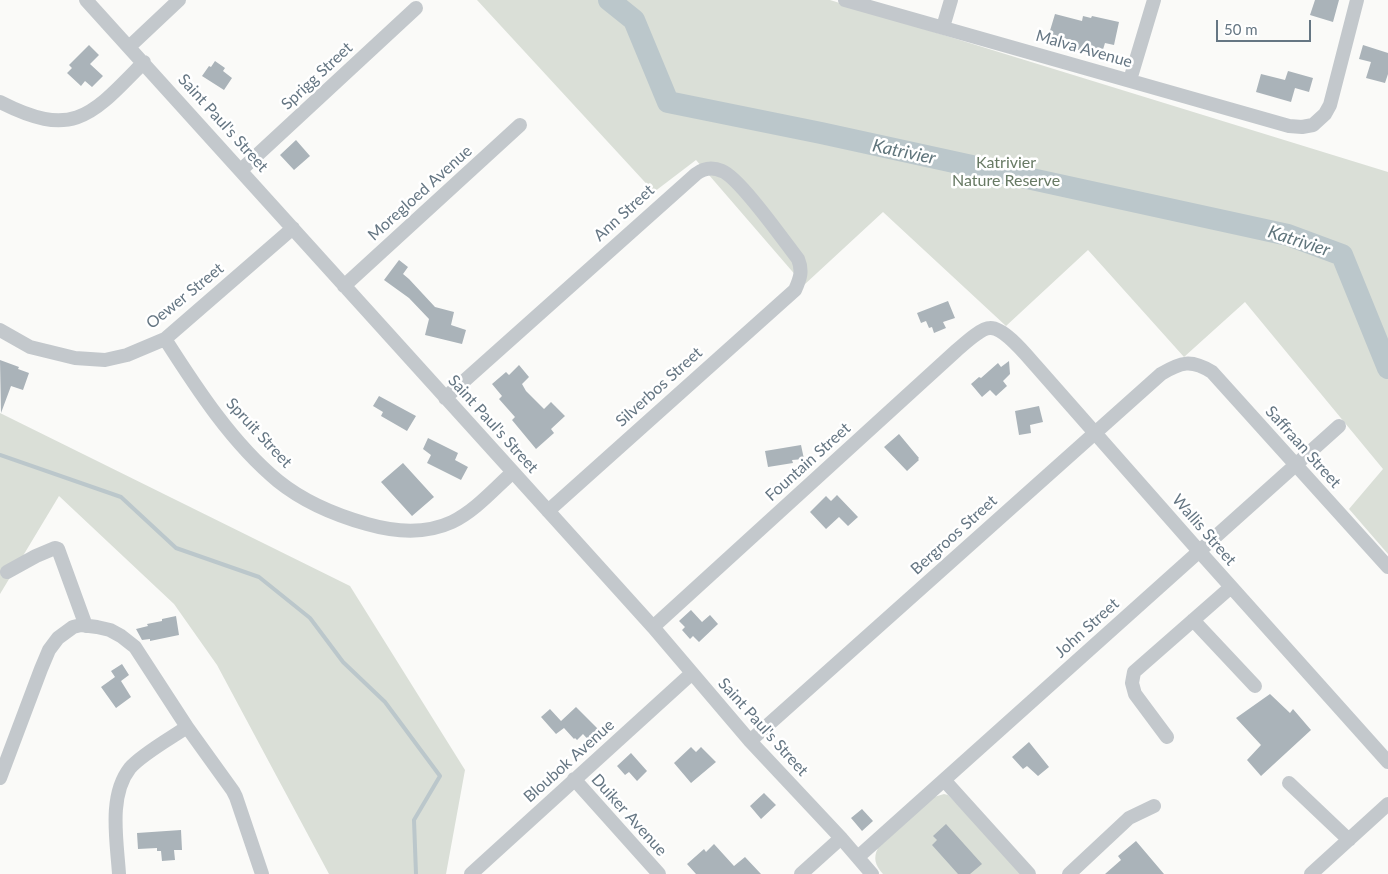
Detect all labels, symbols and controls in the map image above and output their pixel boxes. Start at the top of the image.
scale bar [1218,10,1313,42]
text: 50 m [1224,20,1258,38]
street label: Malva Avenue [1034,26,1134,72]
street label: Sprigg Street [278,38,356,114]
street label: Saint Paul's Street [174,70,272,176]
water label: Katrivier [870,135,938,169]
street label: Moregloed Avenue [364,141,476,245]
park label: Katrivier Nature Reserve [952,153,1060,191]
street label: Ann Street [590,181,658,245]
water label: Katrivier [1265,221,1333,261]
street label: Oewer Street [142,259,228,333]
street label: Silverbos Street [612,343,706,431]
street label: Saint Paul's Street [444,371,542,477]
street label: Spruit Street [222,394,296,472]
street label: Saffraan Street [1261,402,1345,492]
street label: Fountain Street [762,419,854,505]
street label: Wallis Street [1168,490,1240,570]
street label: Bergroos Street [907,491,1001,579]
street label: John Street [1051,594,1123,662]
street label: Saint Paul's Street [714,674,812,780]
street label: Bloubok Avenue [520,715,618,807]
street label: Duiker Avenue [587,770,671,860]

